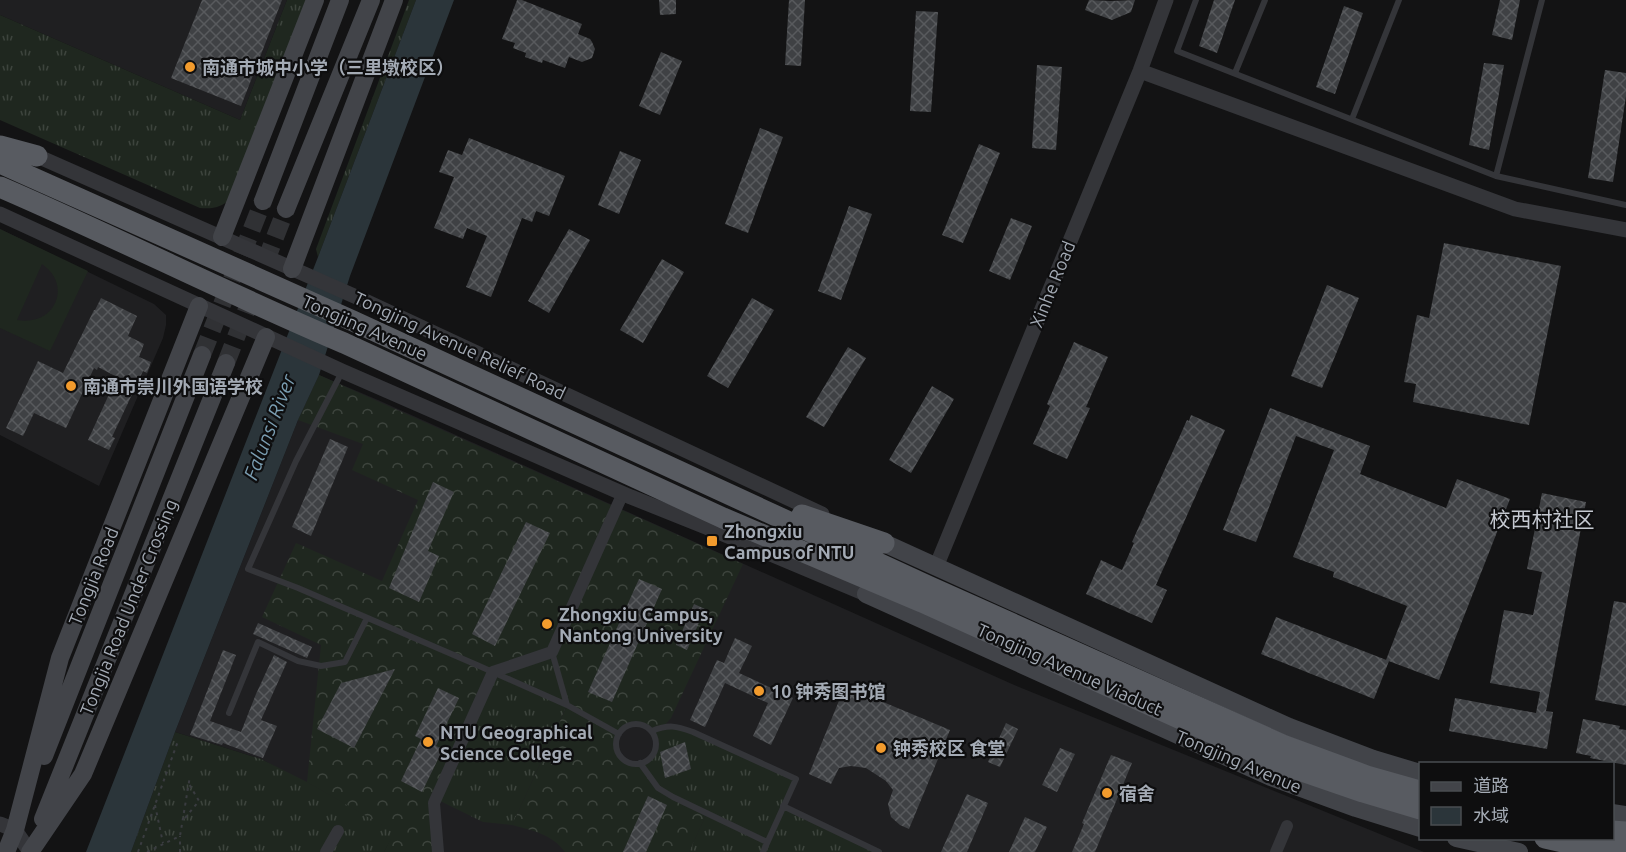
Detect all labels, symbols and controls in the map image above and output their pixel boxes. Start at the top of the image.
place label: 南通市城中小学（三里墩校区） [202,57,454,77]
marker: 南通市城中小学（三里墩校区） [183,60,197,74]
street label: Xinhe Road [1026,238,1078,330]
street label: Tongjing Avenue Relief Road [351,287,569,403]
street label: Tongjing Avenue [299,291,431,363]
water label: Falunsi River [238,370,300,483]
place label: 南通市崇川外国语学校 [83,376,263,396]
marker: 南通市崇川外国语学校 [64,379,78,393]
street label: Tongjia Road Under Crossing [75,496,181,718]
district label: 校西村社区 [1490,507,1595,531]
place label: Zhongxiu Campus of NTU [724,521,854,562]
street label: Tongjia Road [64,524,122,628]
marker: Zhongxiu Campus of NTU [705,534,719,548]
place label: Zhongxiu Campus, Nantong University [559,604,723,645]
marker: Zhongxiu Campus, Nantong University [540,617,554,631]
street label: Tongjing Avenue Viaduct [974,619,1166,719]
place label: 10 钟秀图书馆 [771,681,886,701]
marker: 10 钟秀图书馆 [752,684,766,698]
place label: NTU Geographical Science College [440,722,593,763]
street label: Tongjing Avenue [1173,726,1305,796]
marker: NTU Geographical Science College [421,735,435,749]
place label: 钟秀校区 食堂 [893,738,1005,758]
marker: 钟秀校区 食堂 [874,741,888,755]
legend [1419,762,1614,840]
text: 道路 [1473,775,1509,795]
place label: 宿舍 [1119,783,1155,803]
marker: 宿舍 [1100,786,1114,800]
text: 水域 [1473,805,1509,825]

